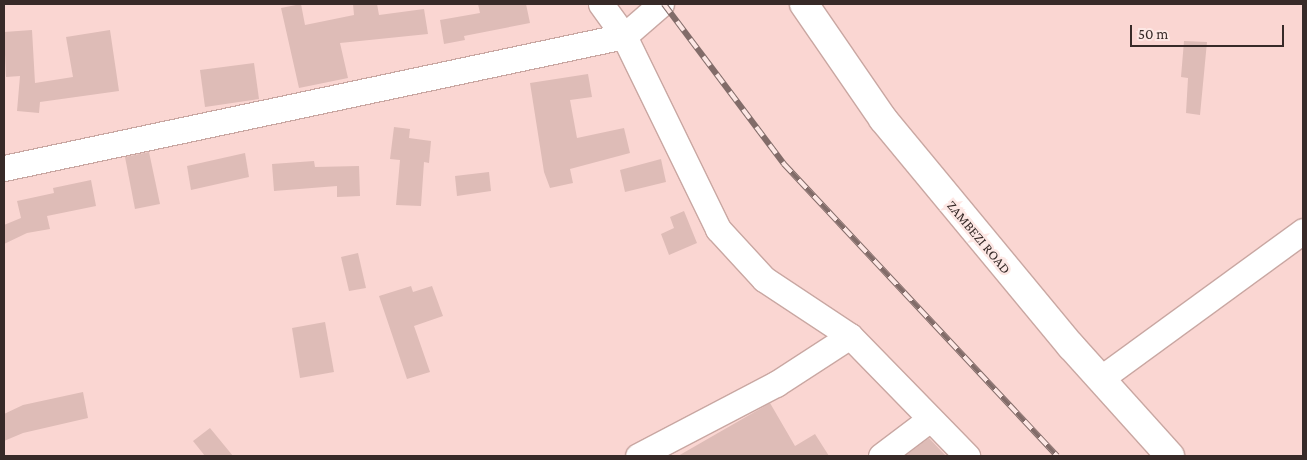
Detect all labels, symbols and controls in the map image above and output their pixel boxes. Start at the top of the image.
scale bar [1132,15,1286,47]
text: 50 m [1138,26,1168,42]
street label: ZAMBEZI ROAD [944,197,1014,277]

